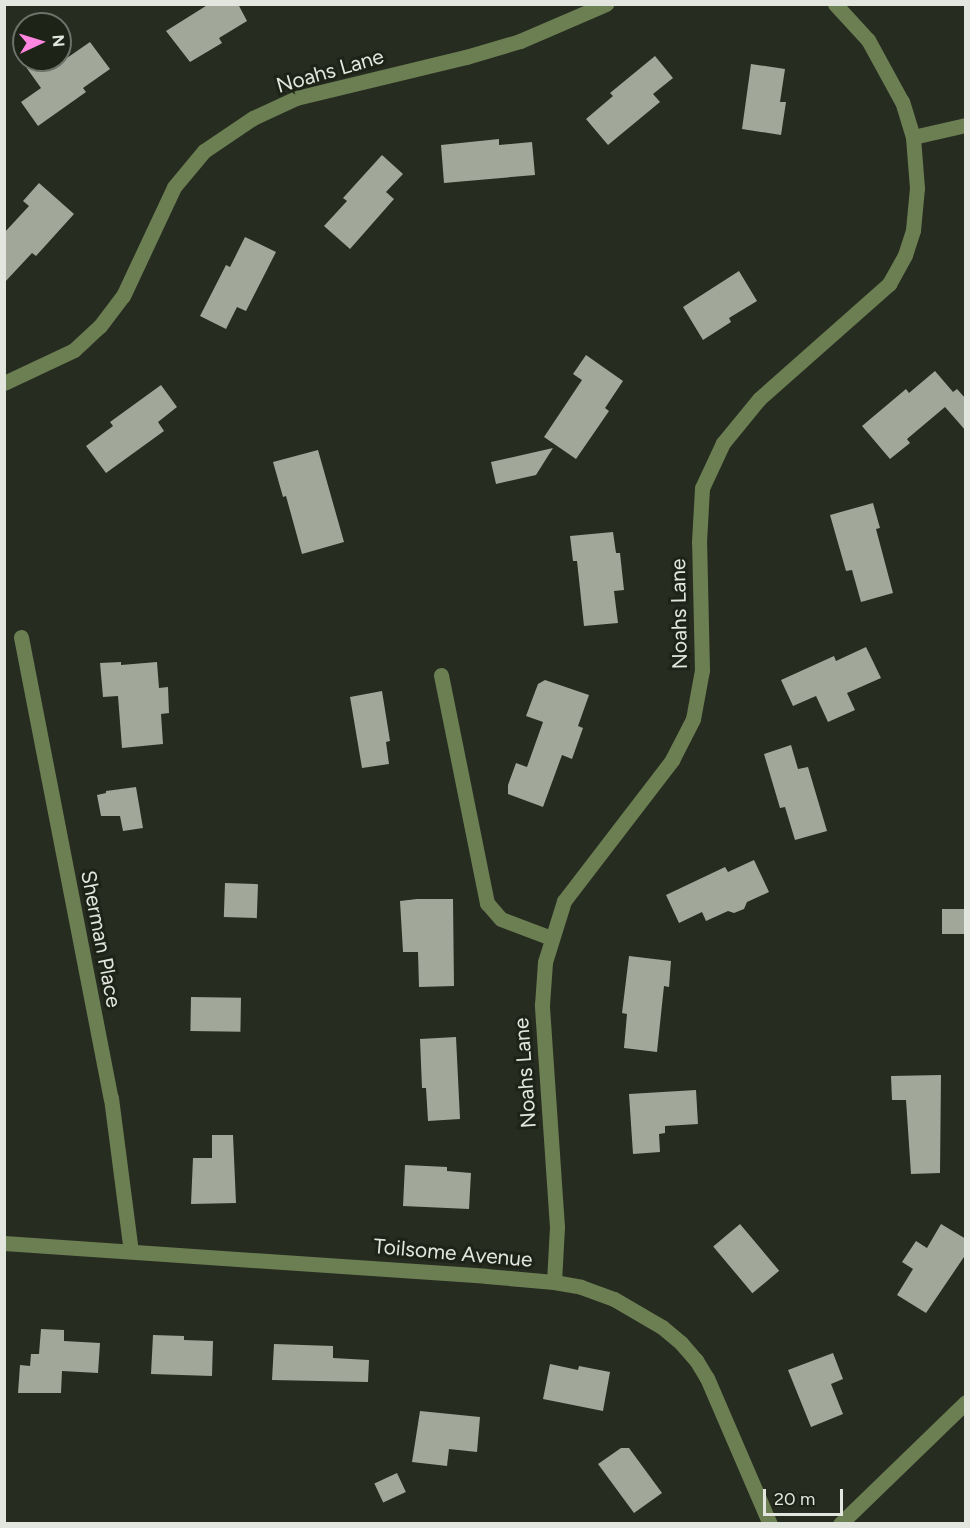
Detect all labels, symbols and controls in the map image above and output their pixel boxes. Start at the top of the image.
north arrow [12,12,72,72]
text: N [49,34,68,48]
street label: Noahs Lane [273,44,387,98]
street label: Noahs Lane [665,558,693,670]
street label: Sherman Place [75,868,127,1010]
street label: Noahs Lane [509,1017,541,1129]
street label: Toilsome Avenue [372,1233,534,1273]
scale bar [766,1477,846,1515]
text: 20 m [774,1488,815,1510]

